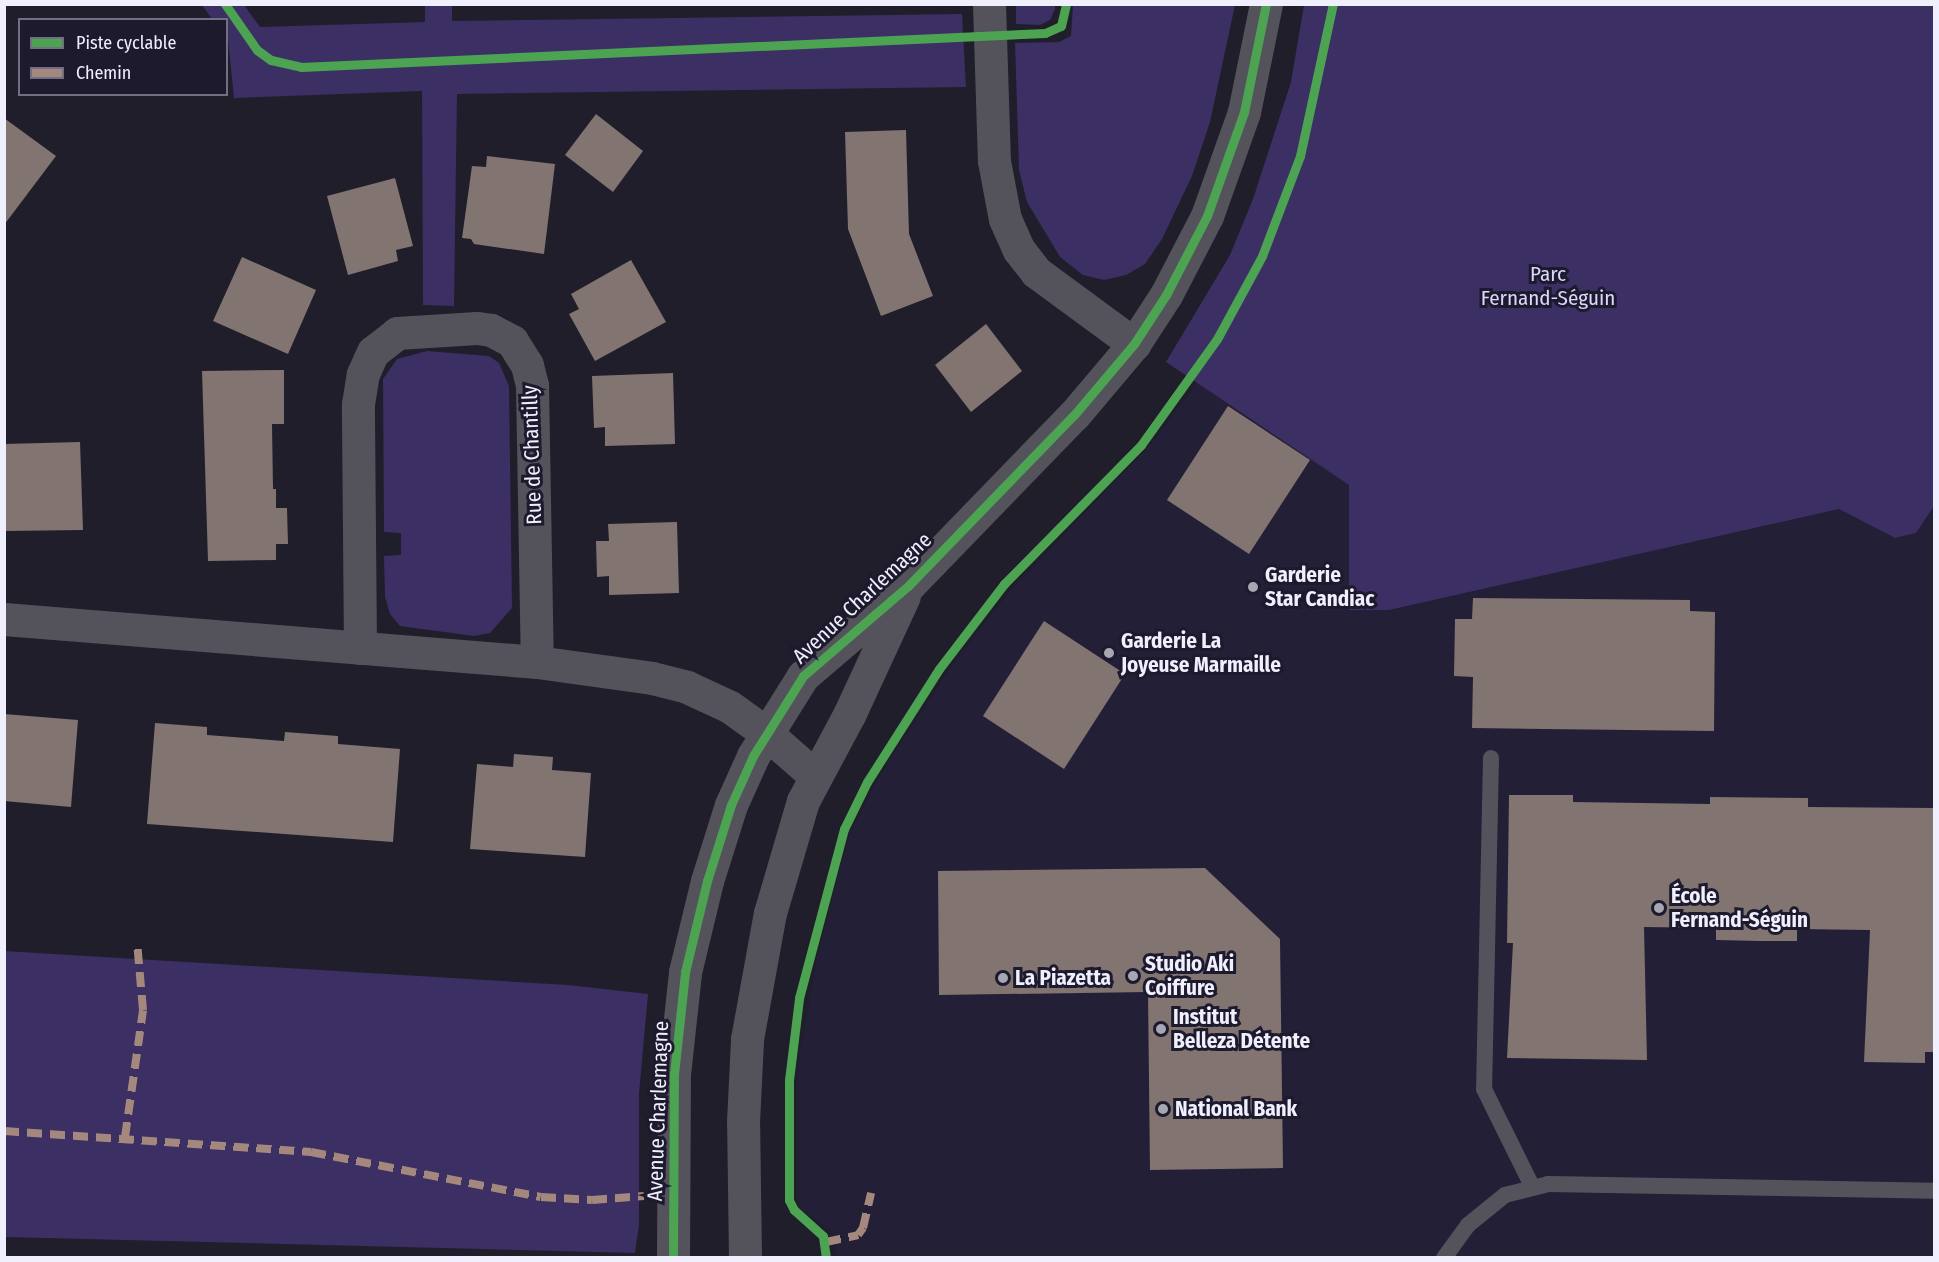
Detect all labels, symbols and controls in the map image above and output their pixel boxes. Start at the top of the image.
legend [18,18,228,96]
text: Piste cyclable [76,32,176,54]
text: Chemin [76,62,131,84]
park label: Parc Fernand-Séguin [1481,261,1615,311]
street label: Rue de Chantilly [517,385,547,525]
street label: Avenue Charlemagne [787,527,937,669]
place label: Garderie Star Candiac [1265,562,1374,612]
marker: Garderie Star Candiac [1246,580,1260,594]
place label: Garderie La Joyeuse Marmaille [1121,628,1281,678]
marker: Garderie La Joyeuse Marmaille [1102,646,1116,660]
place label: École Fernand-Séguin [1671,883,1808,933]
marker: École Fernand-Séguin [1652,901,1666,915]
place label: Studio Aki Coiffure [1145,951,1234,1001]
place label: La Piazetta [1015,965,1111,991]
marker: Studio Aki Coiffure [1126,969,1140,983]
marker: La Piazetta [996,971,1010,985]
place label: Institut Belleza Détente [1173,1004,1310,1054]
street label: Avenue Charlemagne [642,1020,674,1202]
marker: Institut Belleza Détente [1154,1022,1168,1036]
place label: National Bank [1175,1096,1297,1122]
marker: National Bank [1156,1102,1170,1116]

